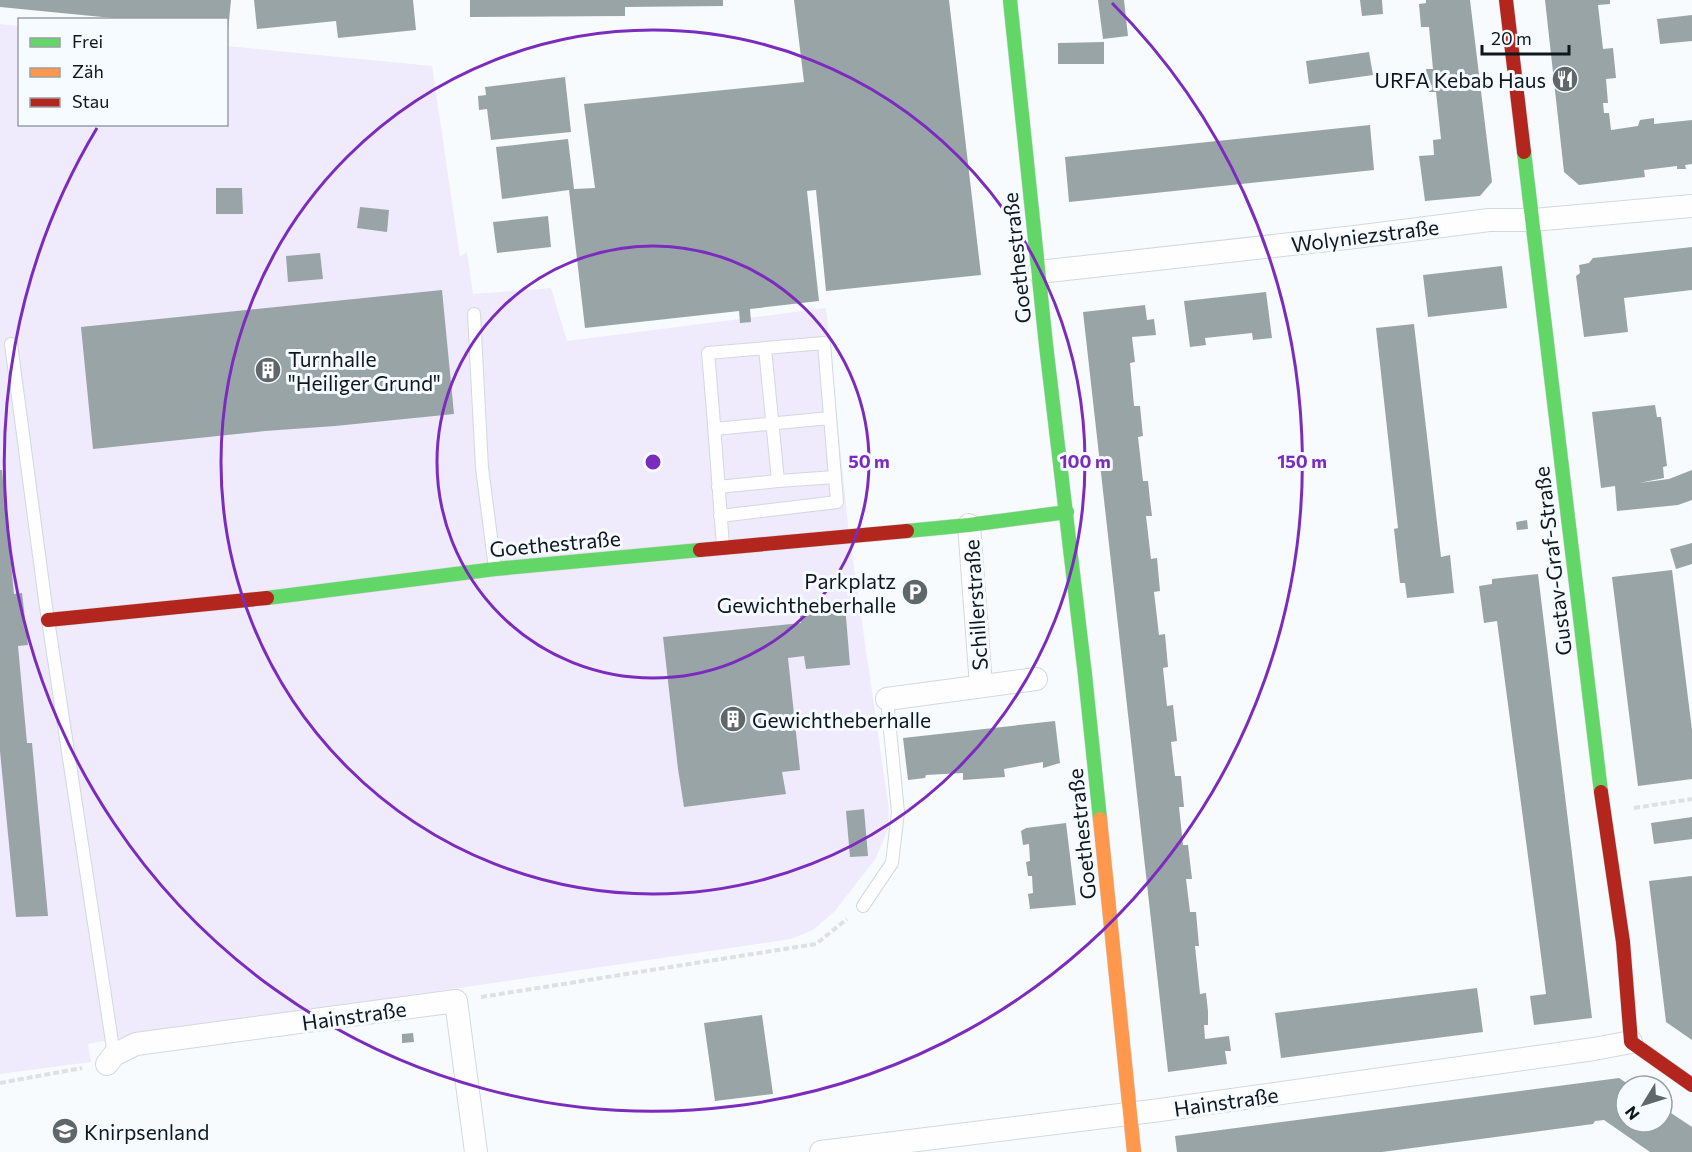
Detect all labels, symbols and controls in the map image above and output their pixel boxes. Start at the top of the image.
legend [18,18,228,126]
scale bar [1482,18,1569,56]
text: 20 m [1491,27,1532,49]
text: Frei [72,30,103,52]
text: Zäh [72,60,104,82]
restaurant icon: URFA Kebab Haus [1550,64,1580,94]
place label: URFA Kebab Haus [1375,67,1546,92]
text: Stau [72,90,109,112]
street label: Goethestraße [997,191,1035,325]
street label: Wolyniezstraße [1290,214,1440,256]
place label: Turnhalle "Heiliger Grund" [288,346,441,395]
building icon: Turnhalle "Heiliger Grund" [253,355,283,385]
text: 50 m [848,450,890,472]
text: 100 m [1059,450,1111,472]
text: 150 m [1277,450,1327,472]
centre of rings [643,452,663,472]
street label: Gustav-Graf-Straße [1528,465,1576,657]
street label: Goethestraße [488,525,622,561]
street label: Schillerstraße [958,539,992,671]
place label: Parkplatz Gewichtheberhalle [717,568,896,617]
parking icon: Parkplatz Gewichtheberhalle [900,577,930,607]
building icon: Gewichtheberhalle [718,704,748,734]
place label: Gewichtheberhalle [752,707,931,732]
street label: Goethestraße [1062,767,1100,901]
street label: Hainstraße [300,995,408,1035]
north arrow [1614,1074,1674,1134]
street label: Hainstraße [1172,1081,1280,1121]
text: N [1621,1103,1643,1124]
school or university icon: Knirpsenland [50,1116,80,1146]
place label: Knirpsenland [84,1119,209,1144]

